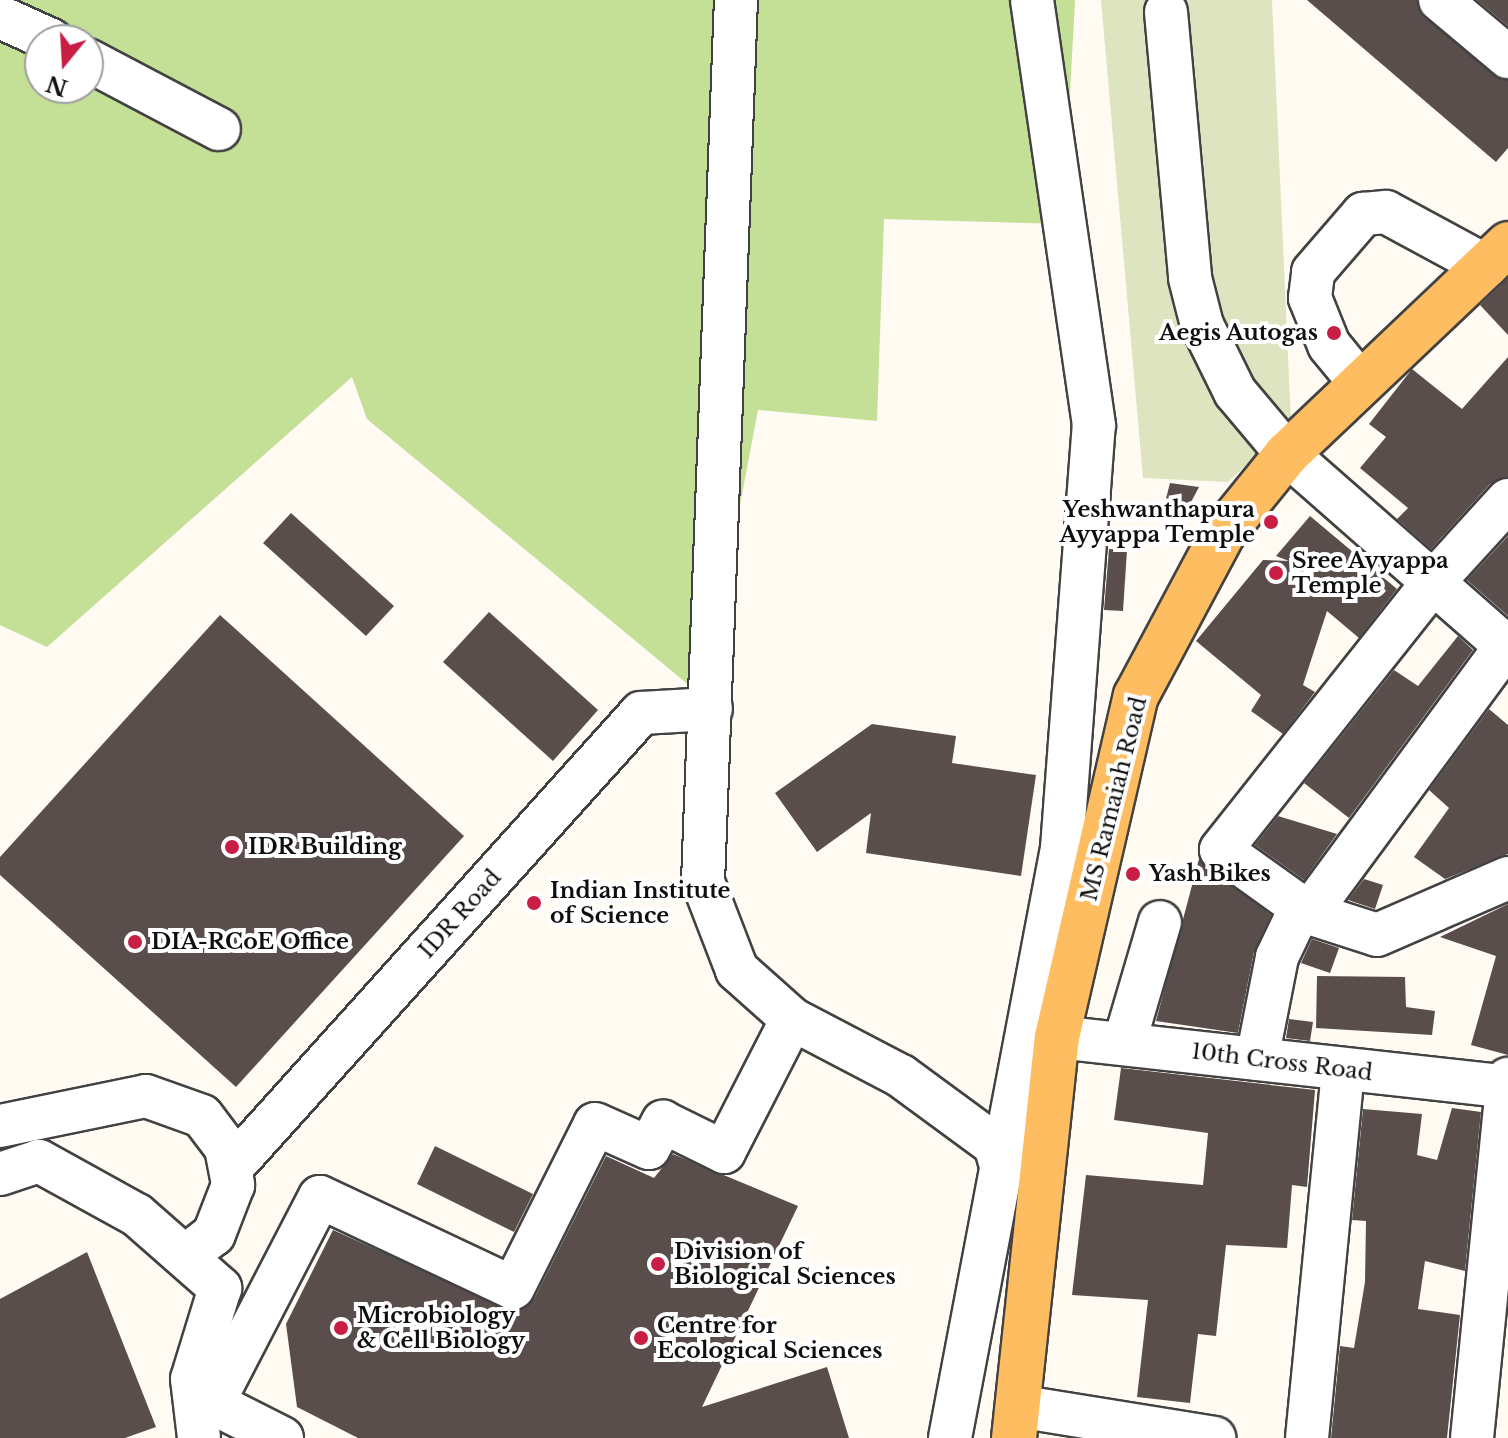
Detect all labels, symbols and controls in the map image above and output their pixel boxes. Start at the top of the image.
north arrow [24,24,104,104]
text: N [43,69,71,101]
place label: Aegis Autogas [1158,320,1318,346]
marker: Aegis Autogas [1325,324,1343,342]
place label: Yeshwanthapura Ayyappa Temple [1059,496,1255,548]
marker: Yeshwanthapura Ayyappa Temple [1262,513,1280,531]
place label: Sree Ayyappa Temple [1292,547,1450,598]
marker: Sree Ayyappa Temple [1267,564,1285,582]
street label: MS Ramaiah Road [1076,694,1152,904]
place label: IDR Building [248,834,403,860]
marker: IDR Building [223,838,241,856]
place label: Yash Bikes [1149,861,1271,887]
street label: IDR Road [413,864,507,964]
marker: Yash Bikes [1124,865,1142,883]
place label: Indian Institute of Science [550,877,730,928]
marker: Indian Institute of Science [525,894,543,912]
place label: DIA-RCoE Office [151,929,349,955]
marker: DIA-RCoE Office [126,933,144,951]
street label: 10th Cross Road [1190,1038,1374,1086]
place label: Division of Biological Sciences [674,1238,896,1290]
marker: Division of Biological Sciences [649,1255,667,1273]
place label: Microbiology & Cell Biology [357,1302,525,1354]
place label: Centre for Ecological Sciences [657,1312,882,1364]
marker: Microbiology & Cell Biology [332,1319,350,1337]
marker: Centre for Ecological Sciences [632,1329,650,1347]

